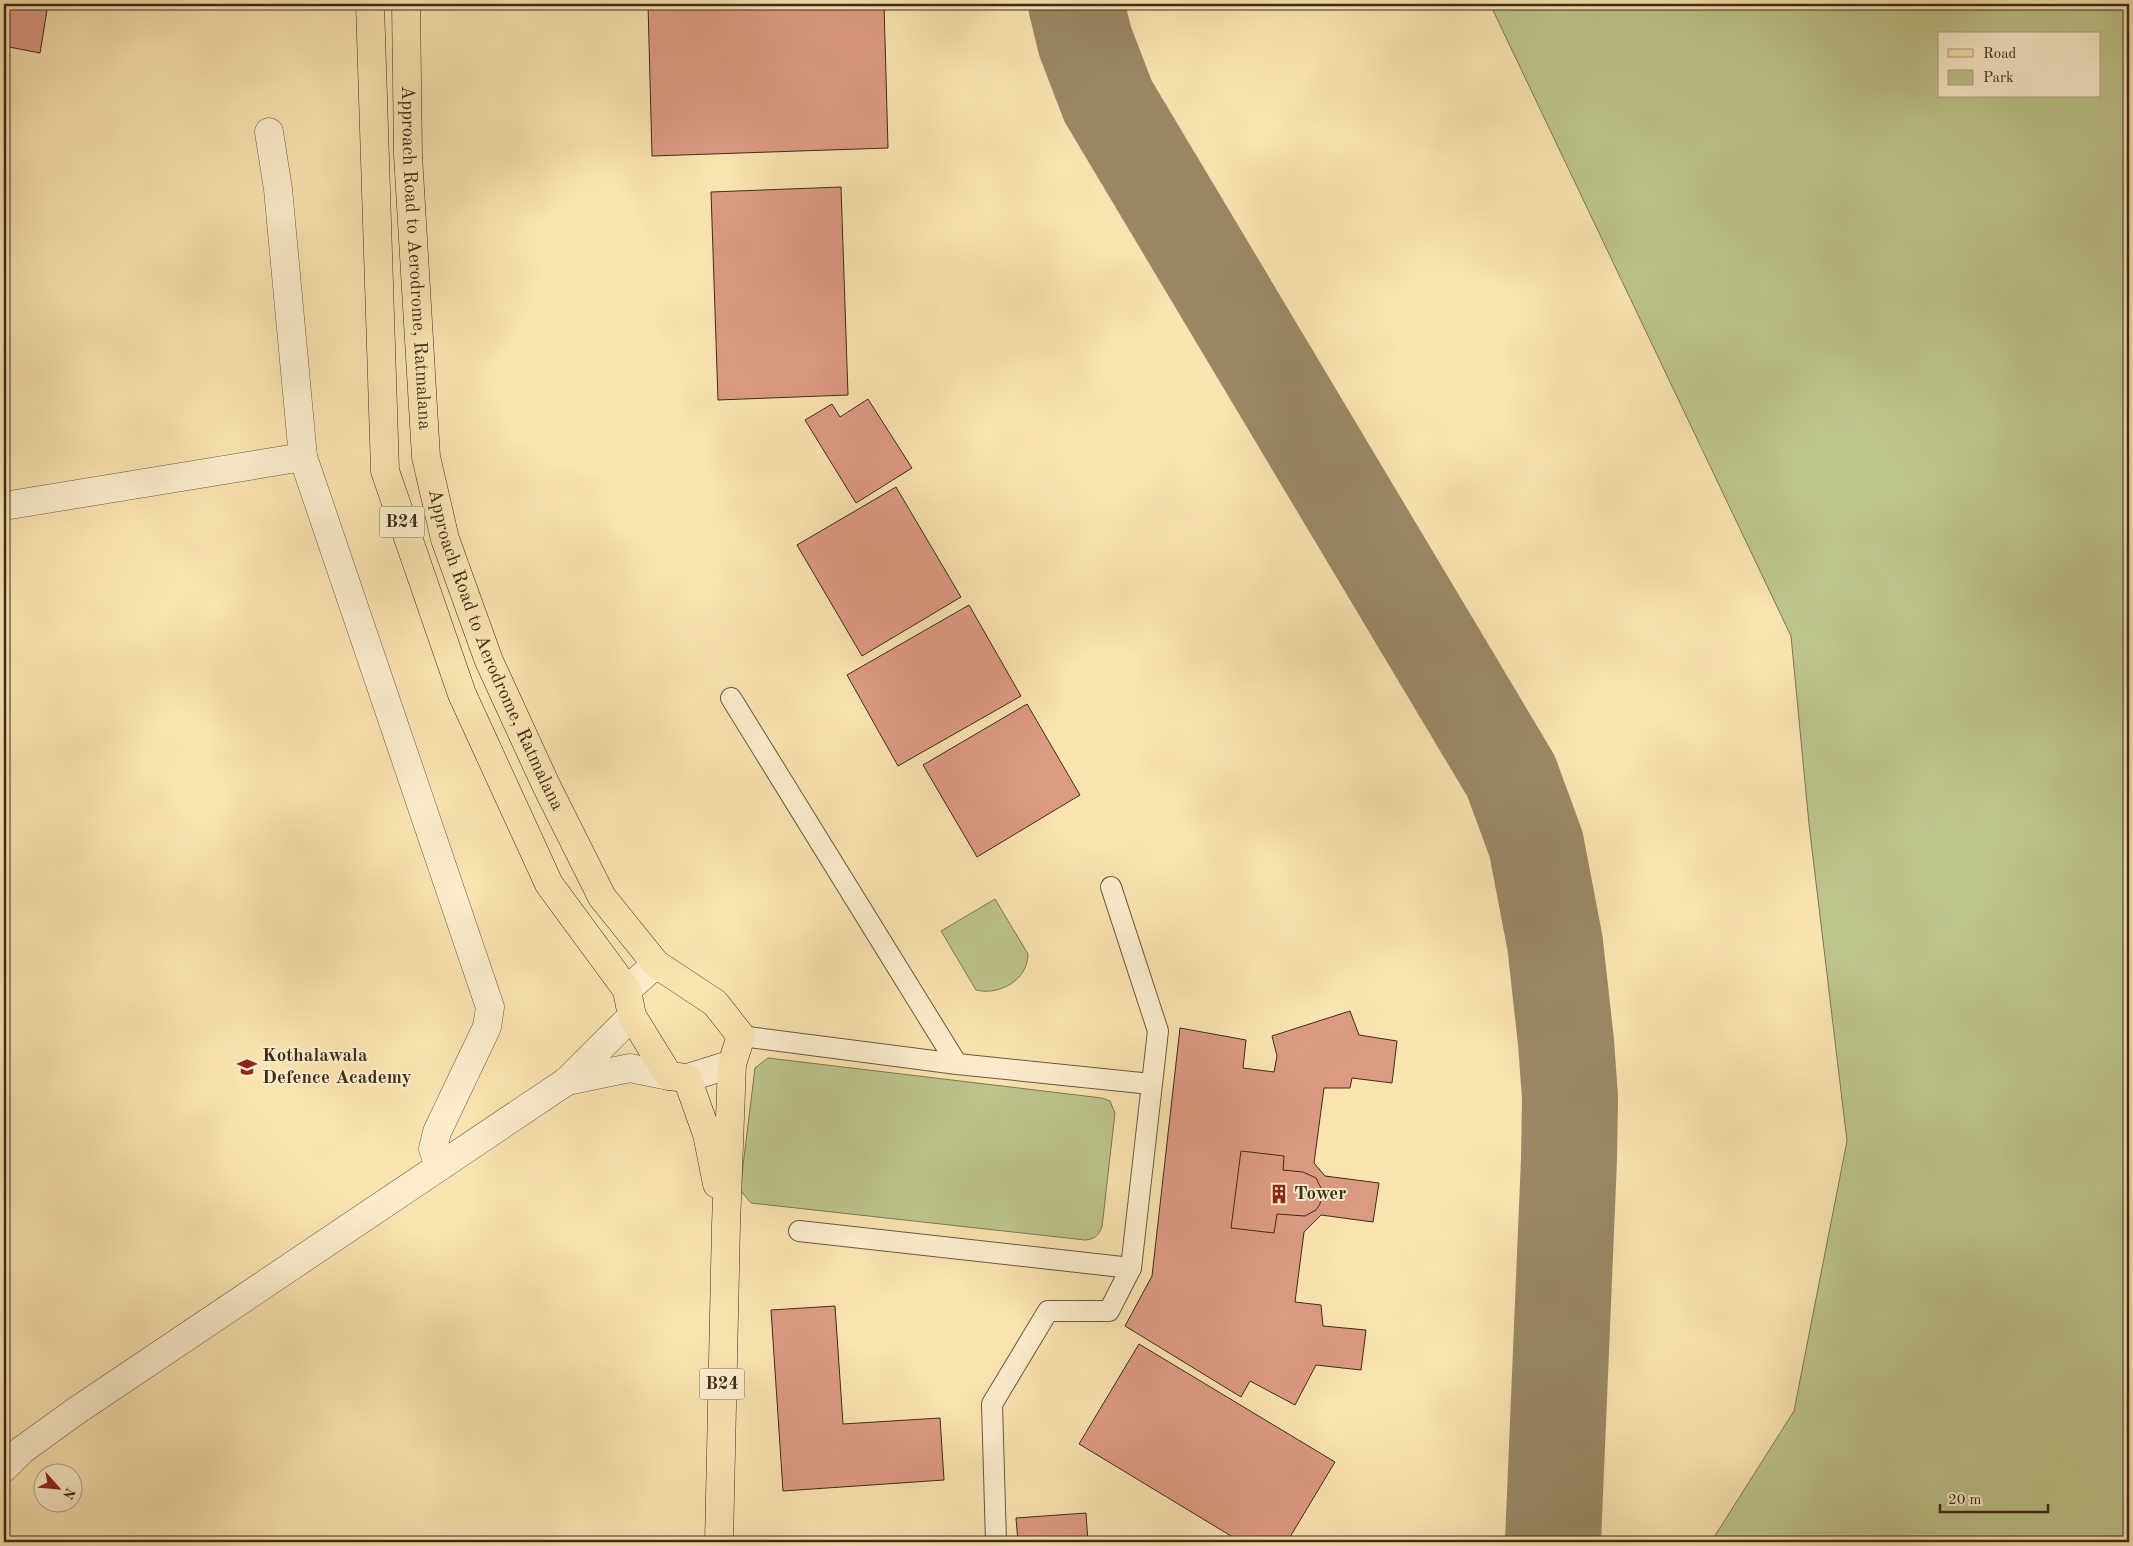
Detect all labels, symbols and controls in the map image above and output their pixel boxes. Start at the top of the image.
legend [1938,32,2100,98]
text: Road [1983,47,2017,62]
text: Park [1983,71,2014,86]
street label: Approach Road to Aerodrome, Ratmalana [398,86,434,431]
street label: Approach Road to Aerodrome, Ratmalana [424,487,567,814]
road number: B24 [380,507,424,538]
place label: Kothalawala Defence Academy [262,1047,412,1088]
school or university icon: Kothalawala Defence Academy [236,1056,258,1078]
building icon: Tower [1268,1183,1290,1205]
place label: Tower [1294,1185,1347,1204]
road number: B24 [700,1368,744,1400]
north arrow [32,1464,82,1514]
scale bar [1940,1481,2048,1513]
text: N [60,1486,77,1502]
text: 20 m [1948,1493,1982,1508]

